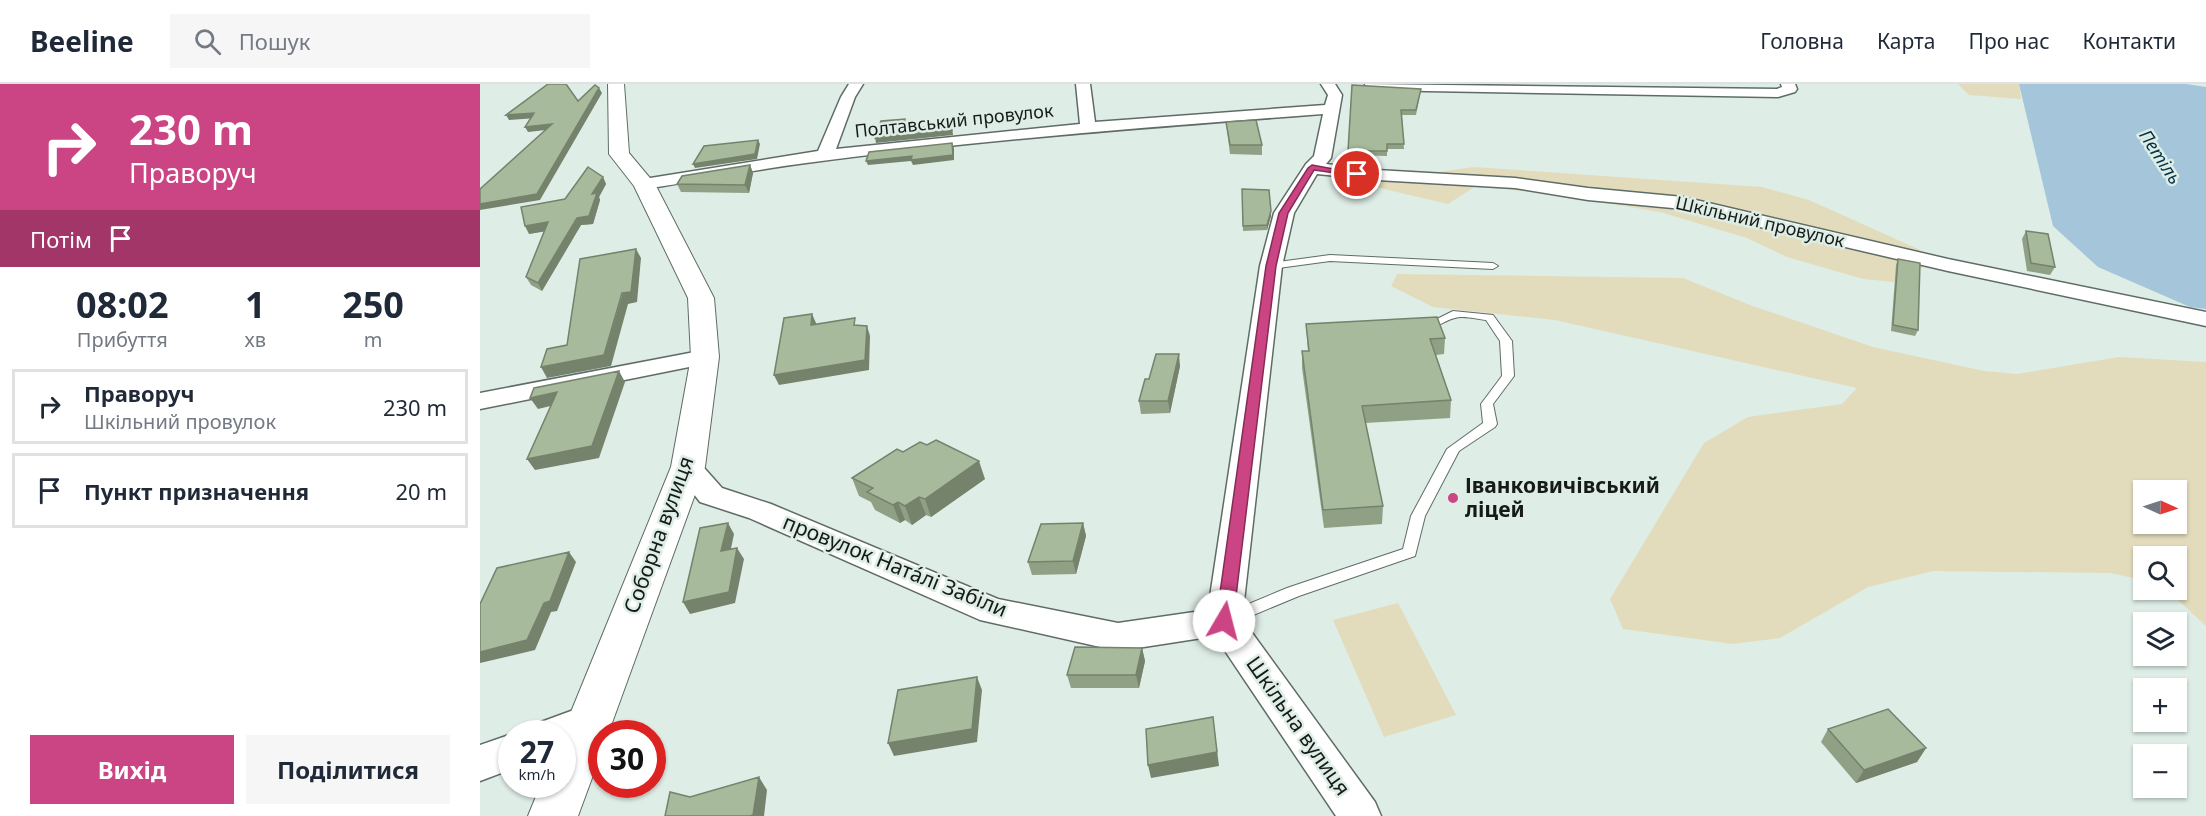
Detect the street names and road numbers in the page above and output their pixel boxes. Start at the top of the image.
street label: Полтавський провулок [853,98,1055,142]
street label: Шкільний провулок [1673,190,1848,252]
street label: Соборна вулиця [617,452,699,617]
street label: провулок Ната́лі Забіли [779,507,1012,623]
street label: Шкільна вулиця [1240,650,1357,801]

